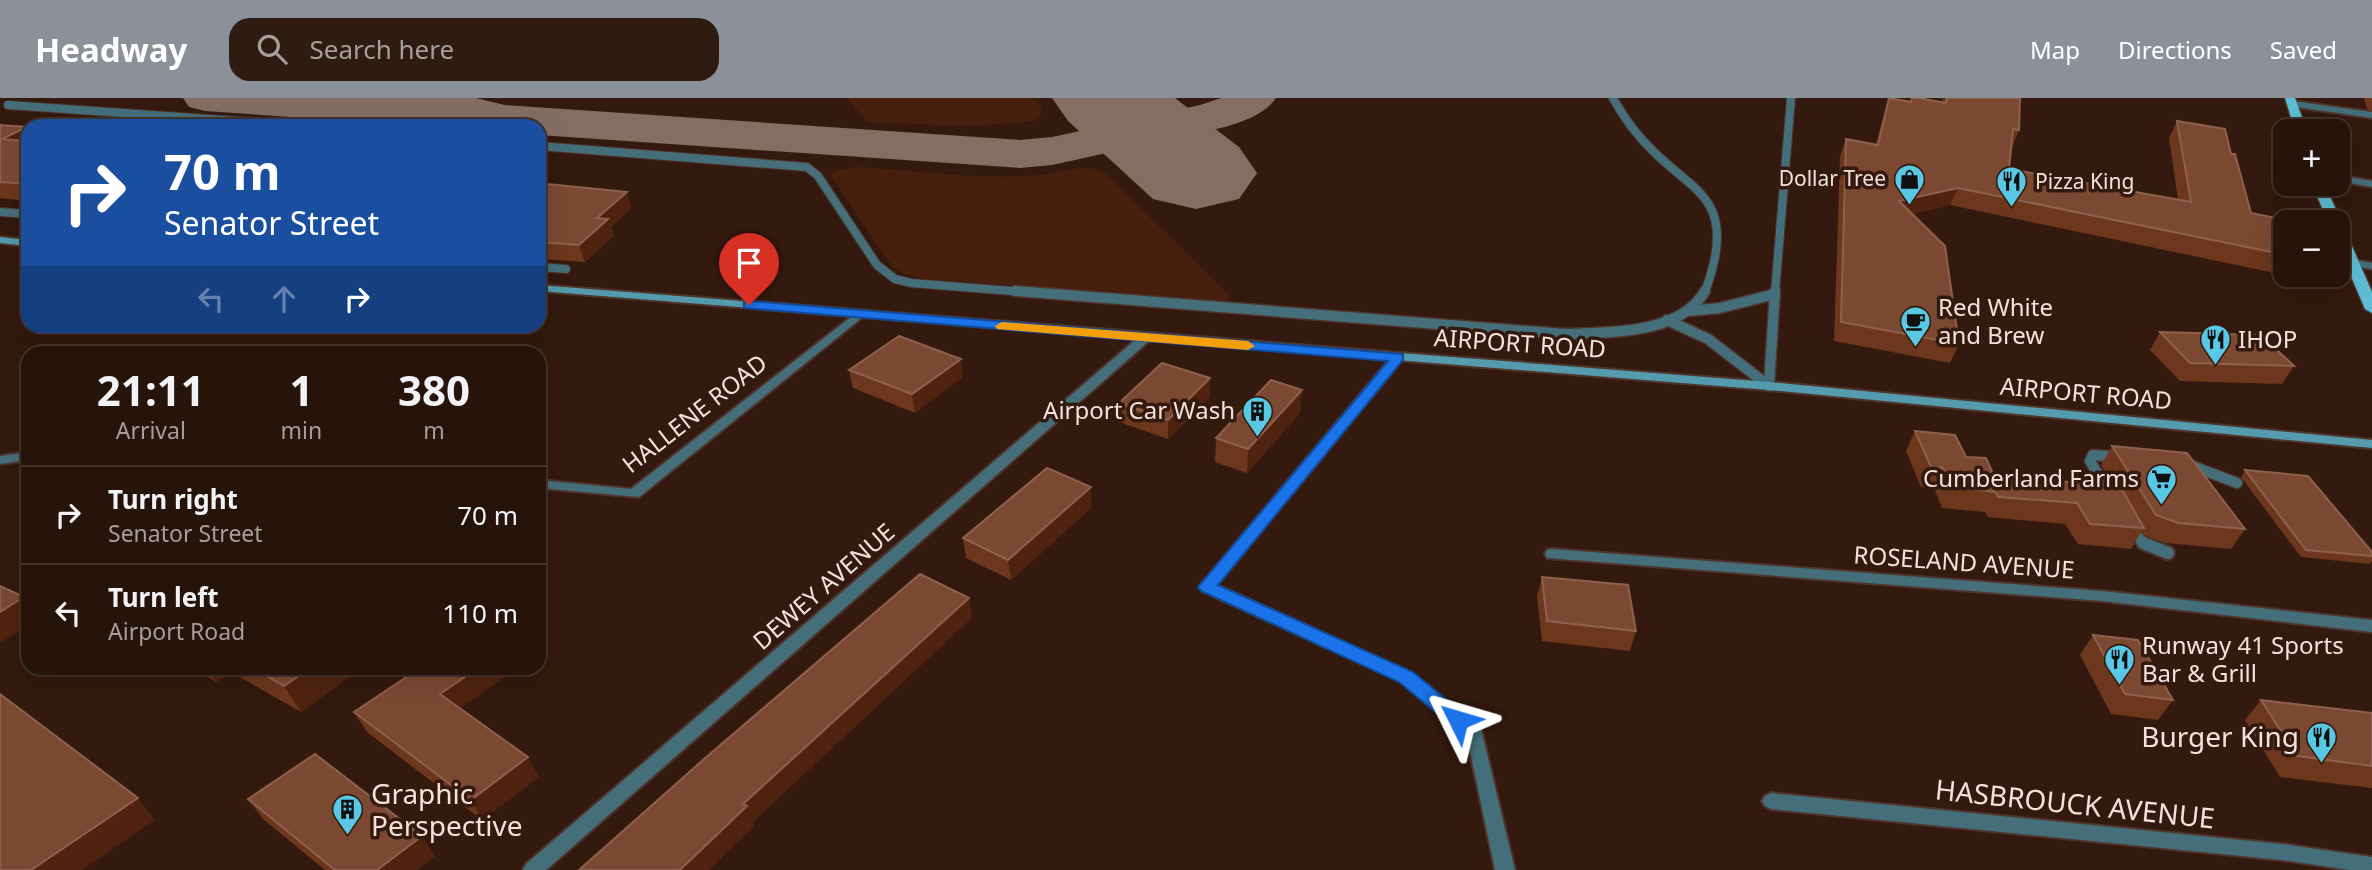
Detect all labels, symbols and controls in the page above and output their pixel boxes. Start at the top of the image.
search box [229,18,719,81]
text: Headway [35,27,187,72]
icon: search [253,30,291,68]
text: Search here [309,31,454,67]
text: Map [2030,33,2080,66]
text: Directions [2118,33,2232,66]
text: Saved [2270,33,2337,66]
map controls [2273,119,2350,287]
button: + [2273,119,2350,196]
text: 70 m [164,138,281,204]
icon: right [49,147,140,238]
shop icon: Dollar Tree [1892,162,1926,206]
place label: Dollar Tree [1779,164,1886,192]
restaurant icon: Pizza King [1995,165,2029,209]
place label: Pizza King [2035,167,2134,195]
text: Senator Street [164,201,379,244]
button: − [2273,210,2350,287]
pin [719,233,779,305]
icon: arrive [730,244,768,282]
icon: left [192,280,230,318]
icon: ahead [265,280,303,318]
icon: right [338,280,376,318]
place label: Red White and Brew [1938,290,2053,351]
cafe icon: Red White and Brew [1898,305,1932,349]
street label: AIRPORT ROAD [1433,320,1607,365]
place label: IHOP [2238,322,2297,355]
restaurant icon: IHOP [2198,323,2232,367]
street label: HALLENE ROAD [615,346,773,480]
text: 21:11 [97,361,205,418]
text: 1 [289,361,313,418]
text: 380 [398,361,470,418]
street label: AIRPORT ROAD [1999,369,2173,416]
place label: Airport Car Wash [1043,393,1235,426]
building icon: Airport Car Wash [1241,394,1275,438]
text: Arrival [116,414,186,446]
text: min [281,414,322,446]
text: m [423,414,445,446]
place label: Cumberland Farms [1923,461,2139,494]
supermarket icon: Cumberland Farms [2145,462,2179,506]
text: Turn right [108,481,238,517]
icon: right [49,496,87,534]
text: 70 m [457,497,518,533]
street label: DEWEY AVENUE [745,515,901,657]
text: Senator Street [108,517,263,549]
street label: ROSELAND AVENUE [1853,537,2076,586]
text: Turn left [108,579,219,615]
icon: left [49,594,87,632]
text: 110 m [442,595,518,631]
text: Airport Road [108,615,245,647]
place label: Runway 41 Sports Bar & Grill [2142,628,2344,689]
restaurant icon: Runway 41 Sports Bar & Grill [2102,643,2136,687]
position arrow [1421,683,1495,757]
place label: Burger King [2141,717,2299,755]
restaurant icon: Burger King [2305,720,2339,764]
street label: HASBROUCK AVENUE [1934,769,2217,837]
place label: Graphic Perspective [371,774,523,844]
building icon: Graphic Perspective [331,793,365,837]

